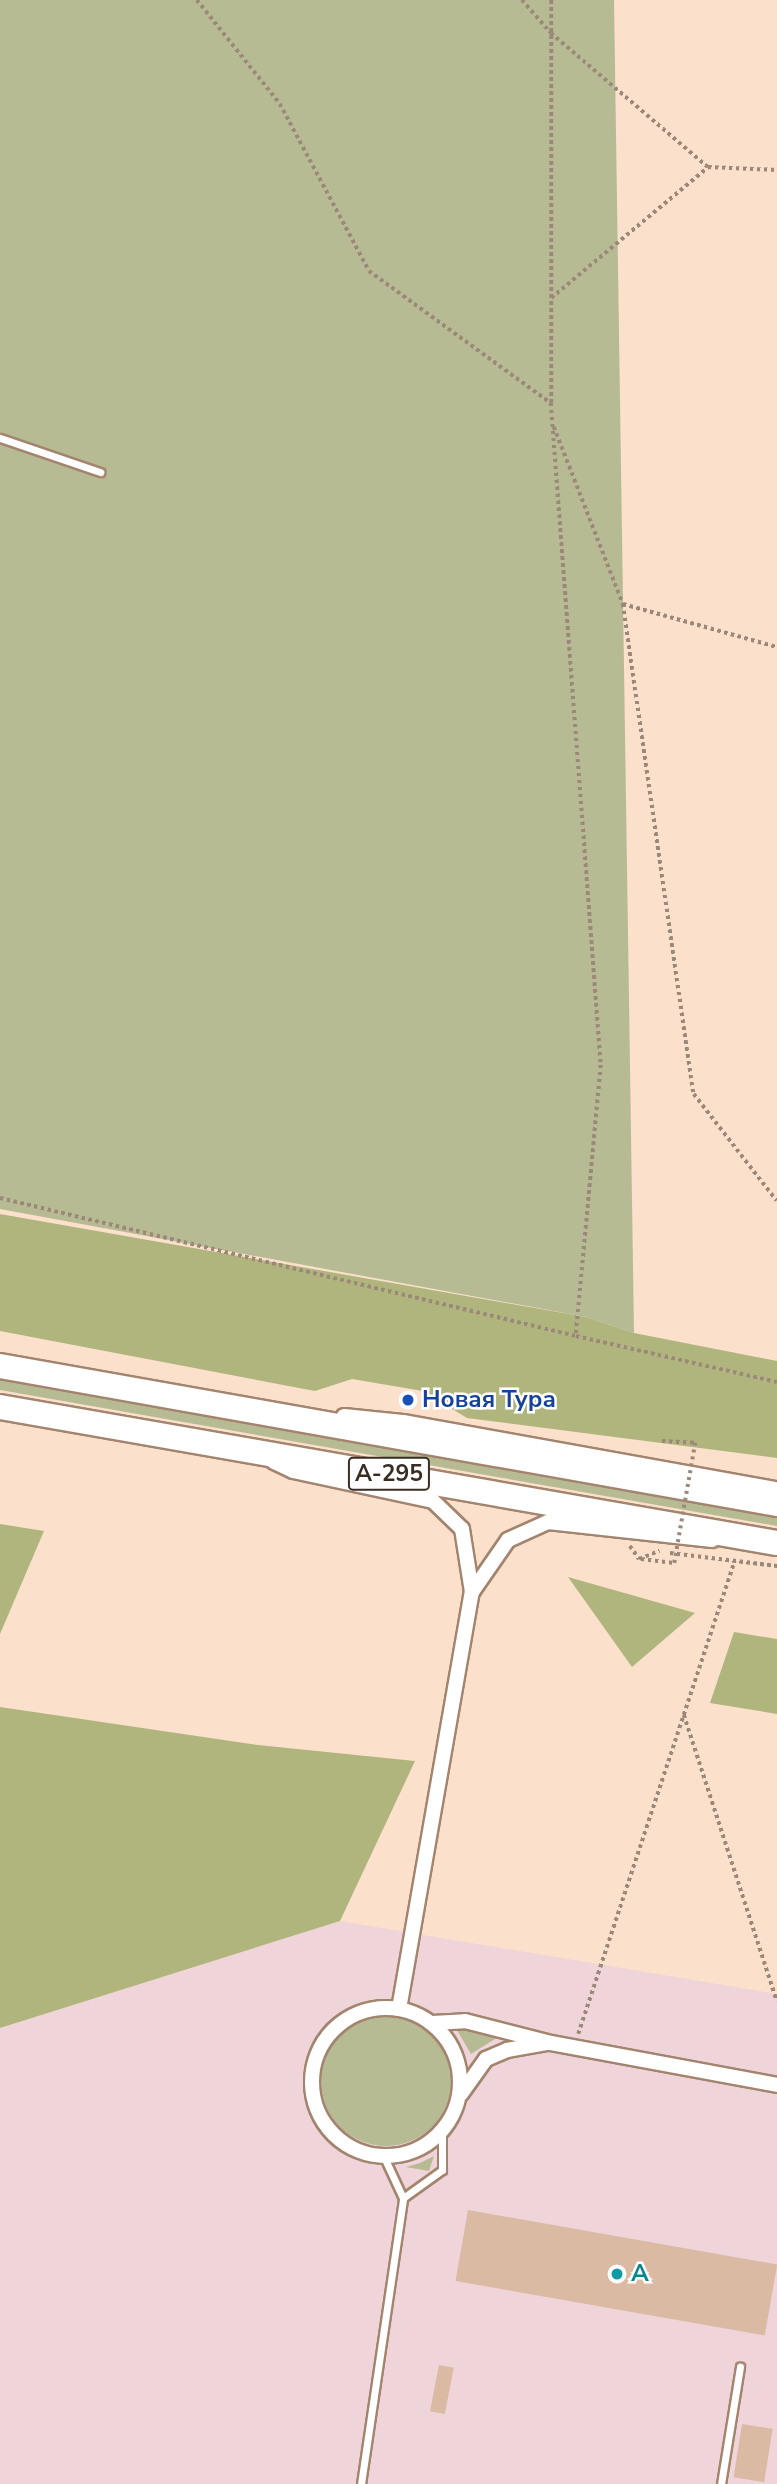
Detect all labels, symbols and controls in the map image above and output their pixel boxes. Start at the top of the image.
place label: Новая Тура [422,1386,556,1414]
marker: Новая Тура [400,1392,416,1408]
road number: А-295 [347,1455,431,1494]
place label: А [631,2260,649,2288]
marker: А [609,2266,625,2282]

